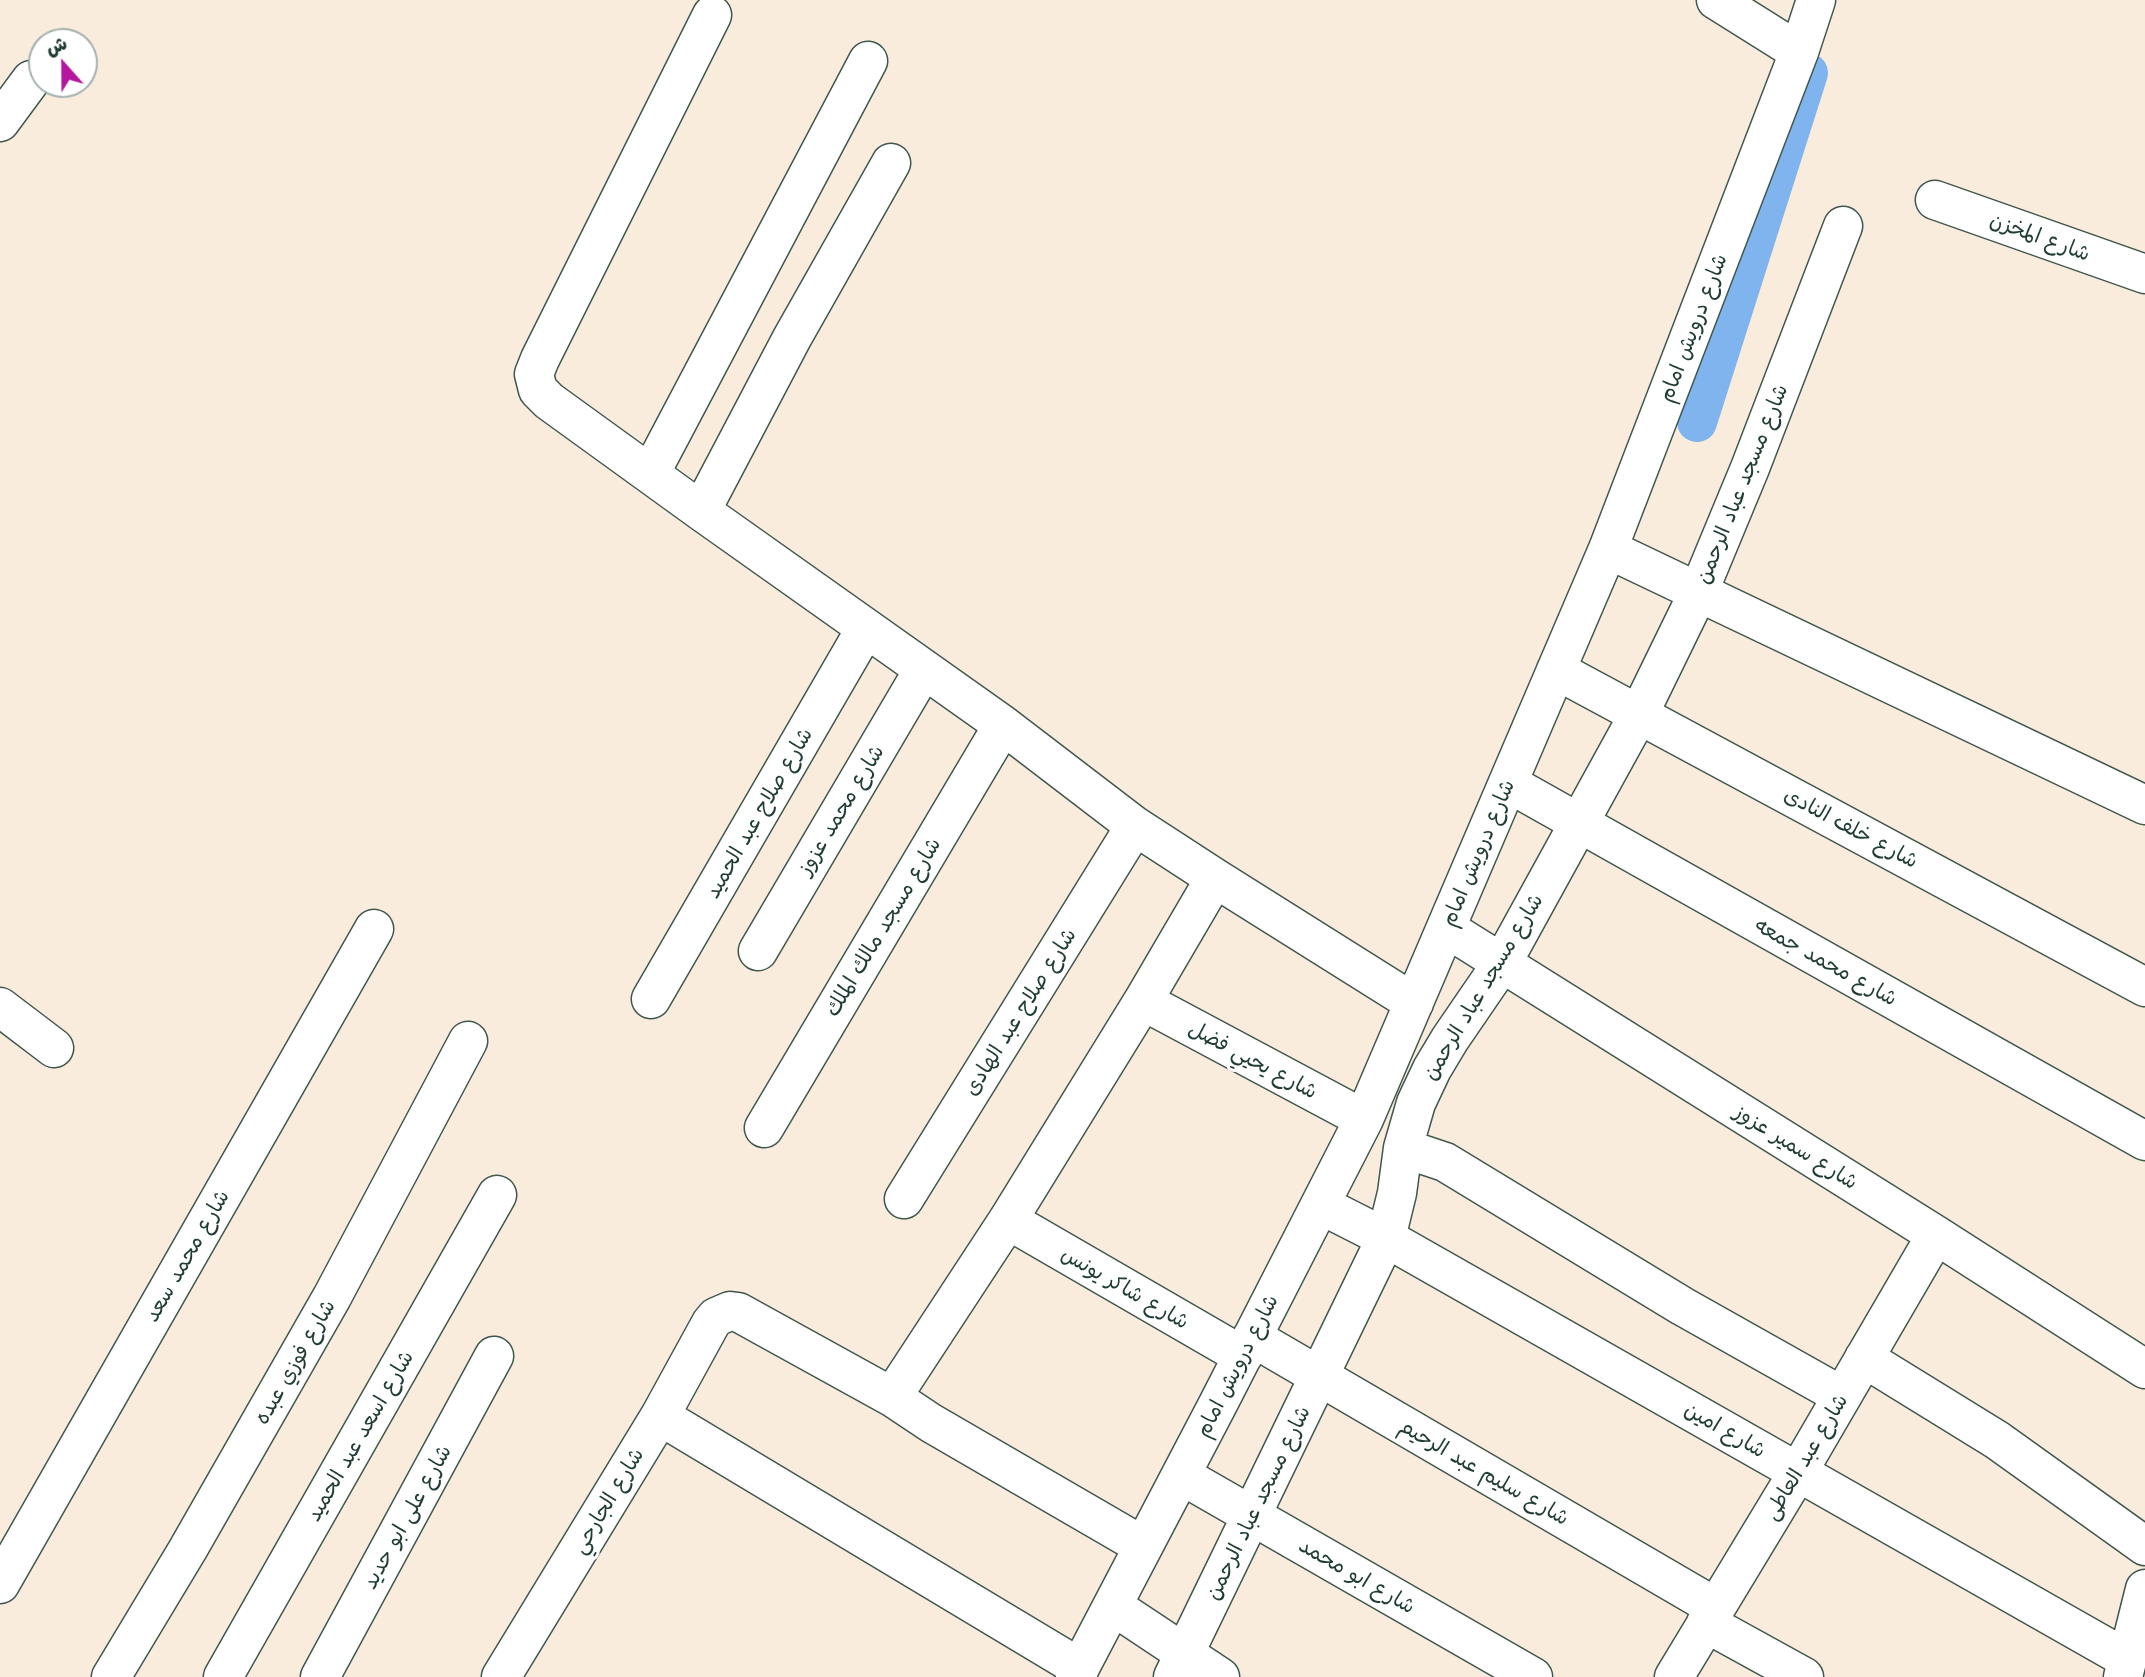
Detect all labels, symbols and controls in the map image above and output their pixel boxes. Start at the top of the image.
north arrow [28,28,98,98]
text: ش [42,29,70,60]
street label: شارع المخزن [1986,207,2094,267]
street label: شارع درويش امام [1653,250,1733,406]
street label: شارع مسجد عباد الرحمن [1690,381,1794,587]
street label: شارع صلاح عبد الحميد [700,723,818,903]
street label: شارع محمد عزوز [792,740,890,880]
street label: شارع درويش امام [1436,776,1520,930]
street label: شارع خلف النادى [1780,782,1922,874]
street label: شارع مسجد مالك الملك [820,833,946,1021]
street label: شارع مسجد عباد الرحمن [1417,889,1549,1085]
street label: شارع محمد جمعه [1750,912,1902,1012]
street label: شارع صلاح عبد الهادى [958,924,1082,1100]
street label: شارع يحيي فضل [1184,1016,1322,1104]
street label: شارع سمير عزوز [1730,1099,1862,1195]
street label: شارع محمد سعد [139,1185,235,1327]
street label: شارع شاكر يونس [1057,1241,1193,1335]
street label: شارع درويش امام [1190,1290,1284,1442]
street label: شارع فوزي عبده [249,1295,341,1429]
street label: شارع اسعد عبد الحميد [301,1346,419,1526]
street label: شارع عبد العاطى [1759,1389,1853,1525]
street label: شارع امين [1680,1397,1770,1463]
street label: شارع مسجد عباد الرحمن [1200,1402,1316,1604]
street label: شارع سليم عبد الرحيم [1395,1413,1573,1531]
street label: شارع على ابو حديد [357,1441,457,1593]
street label: شارع الجارحي [567,1444,649,1558]
street label: شارع ابو محمد [1294,1533,1420,1619]

